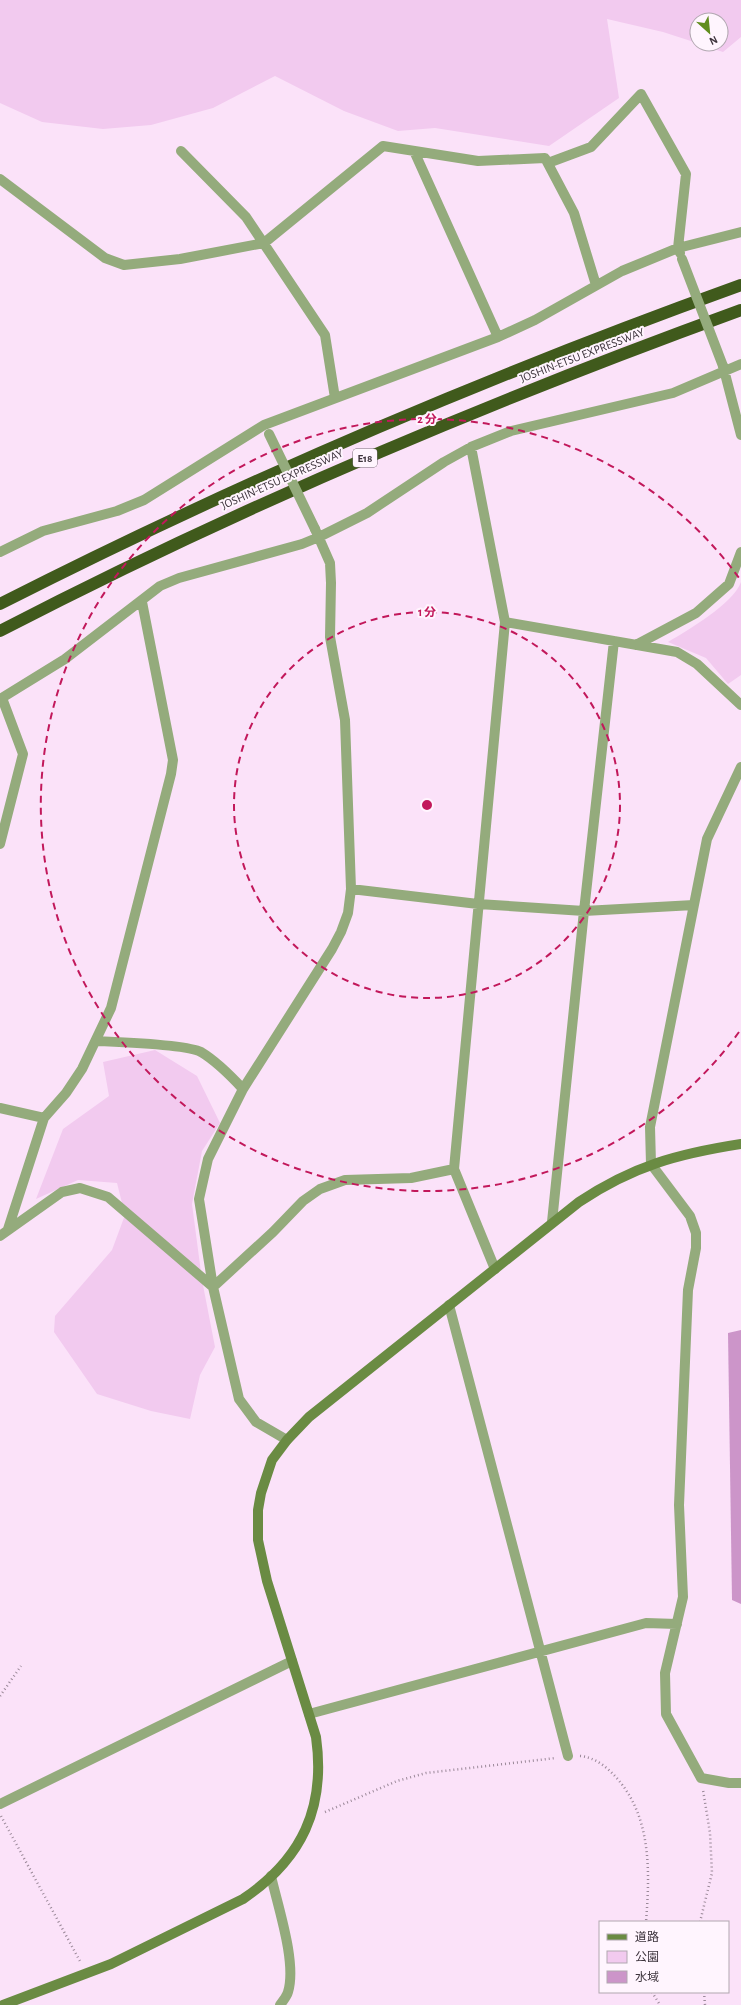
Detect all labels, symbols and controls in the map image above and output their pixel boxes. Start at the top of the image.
north arrow [689,12,729,52]
text: N [707,34,719,47]
street label: JOSHIN-ETSU EXPRESSWAY [518,325,646,384]
text: 2 分 [417,413,437,425]
street label: JOSHIN-ETSU EXPRESSWAY [219,446,345,511]
road number: E18 [353,449,377,467]
text: 1 分 [418,606,436,618]
centre of rings [420,798,434,812]
legend [599,1921,729,1993]
text: 道路 [635,1930,659,1943]
text: 公園 [635,1951,659,1963]
text: 水域 [635,1971,659,1983]

